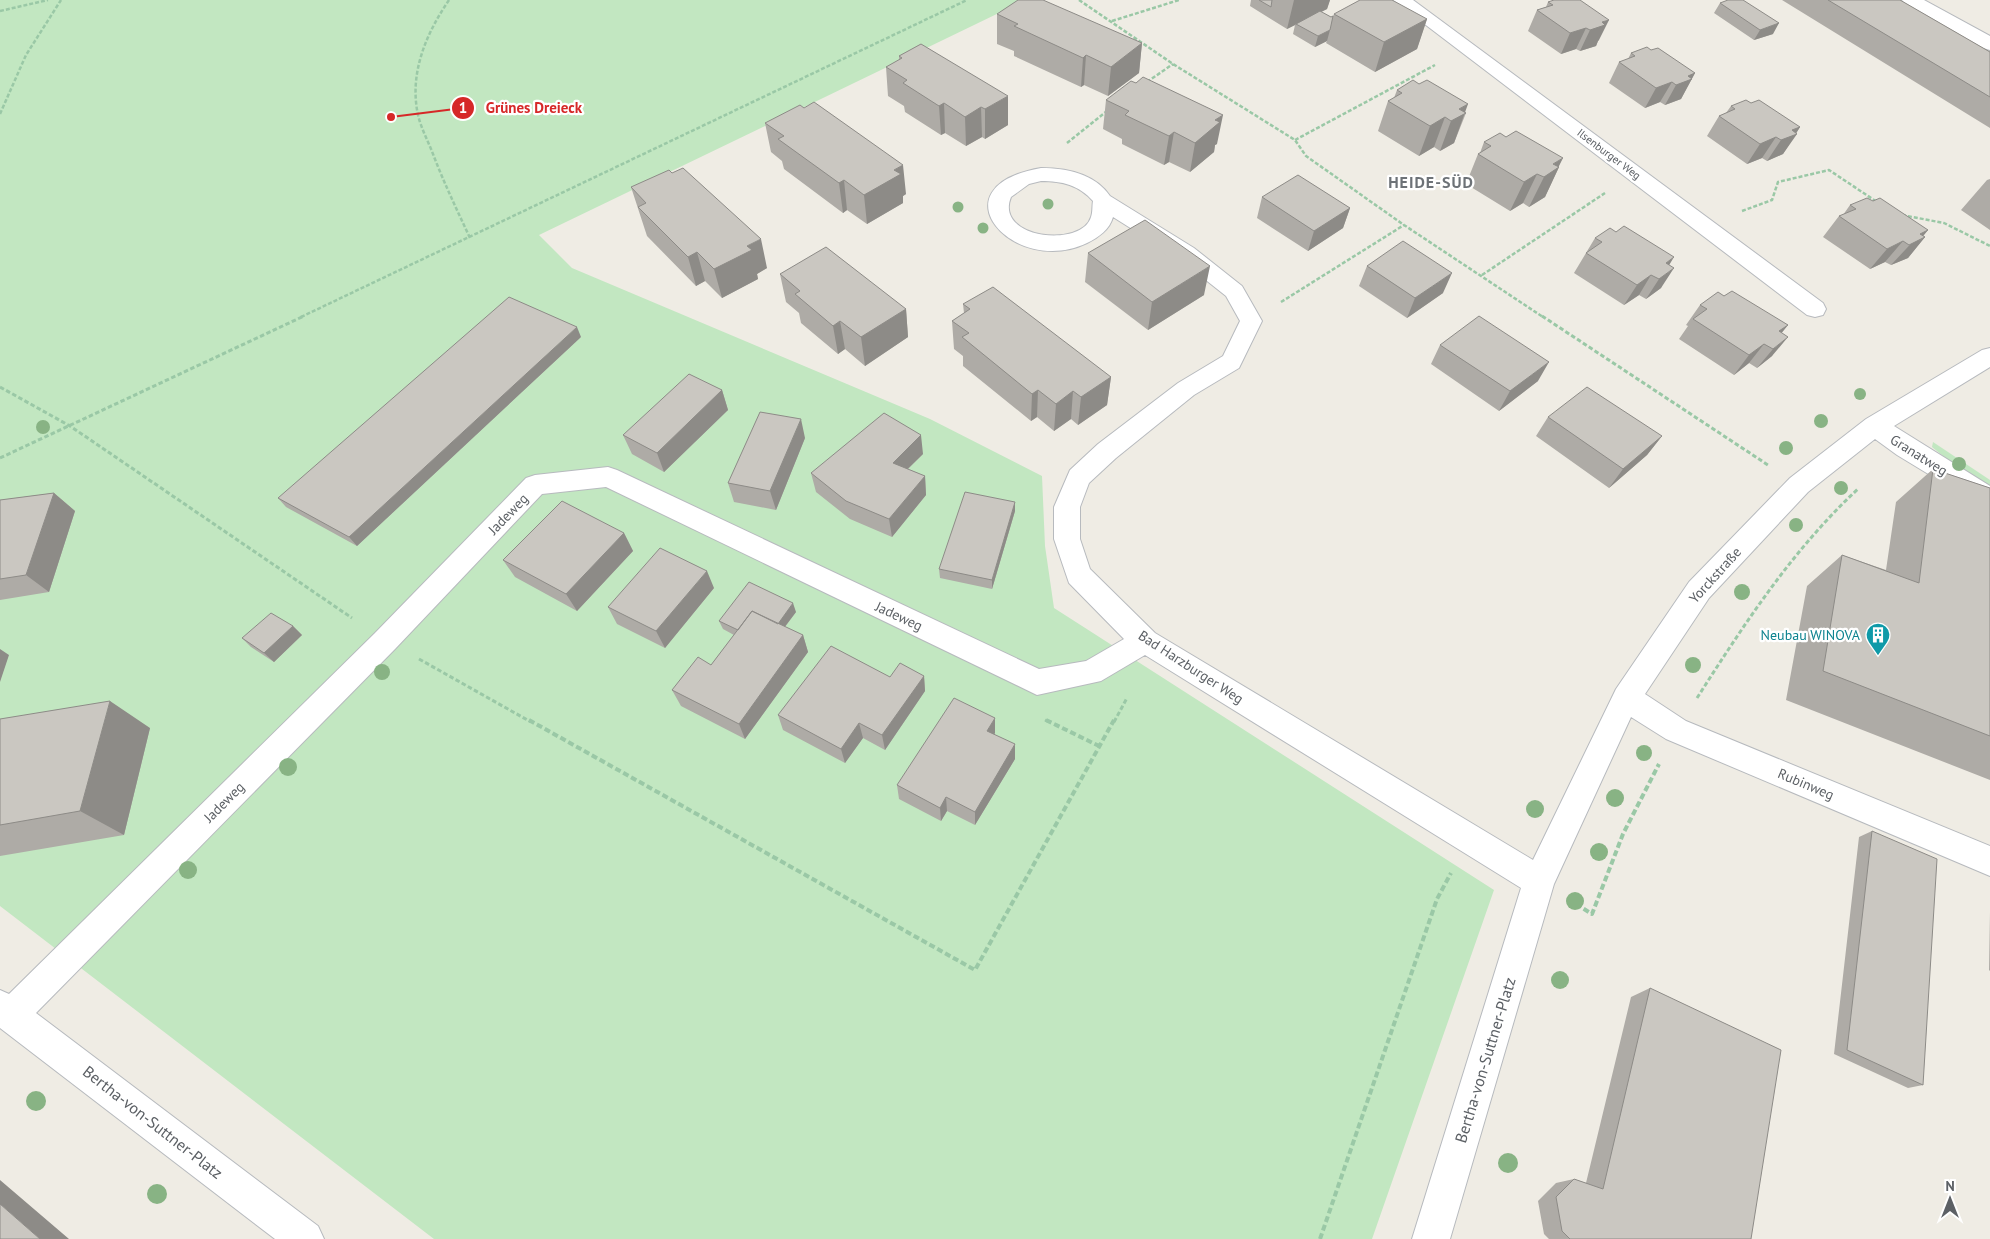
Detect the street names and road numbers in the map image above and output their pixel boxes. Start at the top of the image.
street label: Ilsenburger Weg [1574,125,1644,183]
street label: Granatweg [1887,430,1951,480]
street label: Jadeweg [483,490,532,539]
street label: Yorckstraße [1685,543,1745,607]
street label: Jadeweg [872,597,926,635]
street label: Bad Harzburger Weg [1135,626,1247,708]
street label: Rubinweg [1775,764,1837,804]
street label: Jadeweg [199,778,248,827]
street label: Bertha-von-Suttner-Platz [1450,975,1520,1145]
street label: Bertha-von-Suttner-Platz [79,1061,227,1183]

